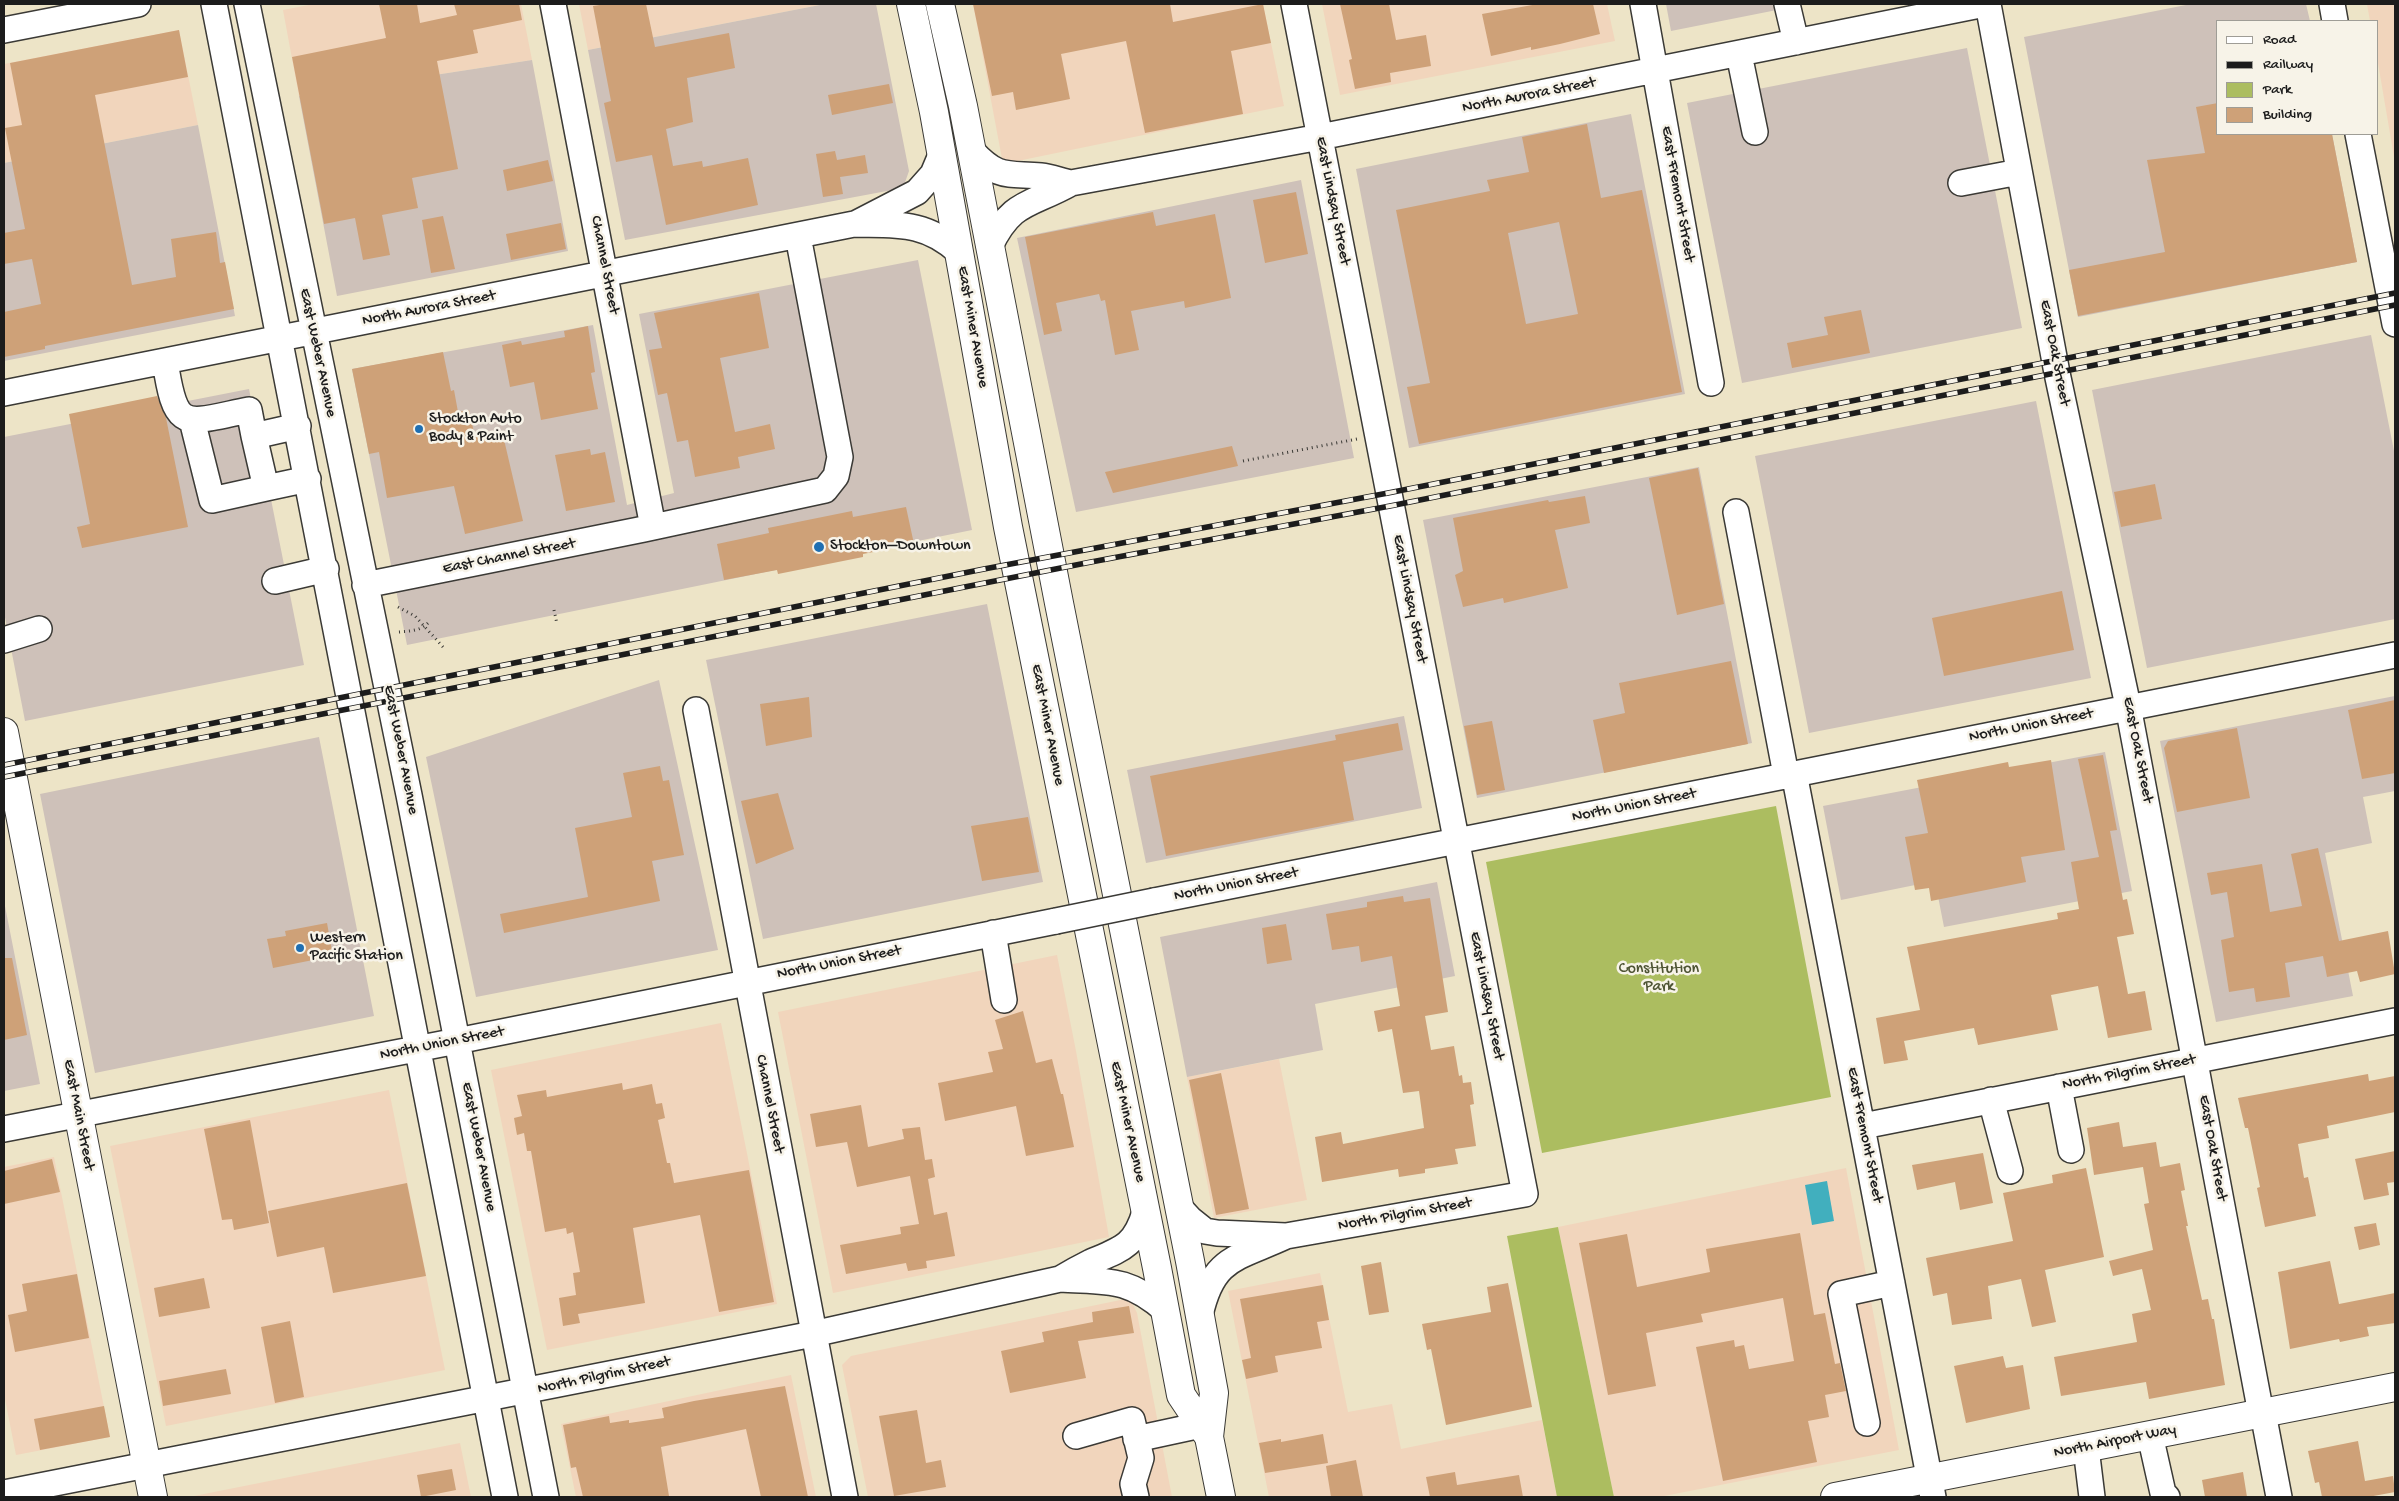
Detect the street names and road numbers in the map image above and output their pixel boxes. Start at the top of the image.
street label: North Aurora Street [1461,74,1597,118]
street label: East Fremont Street [1656,125,1698,263]
street label: East Lindsay Street [1310,135,1354,267]
street label: Channel Street [585,214,623,316]
street label: East Miner Avenue [952,265,992,389]
street label: East Weber Avenue [294,287,340,419]
street label: North Aurora Street [361,287,497,331]
street label: East Oak Street [2034,299,2074,407]
street label: East Lindsay Street [1387,533,1431,665]
street label: East Channel Street [441,535,577,579]
street label: East Miner Avenue [1026,663,1068,787]
street label: East Weber Avenue [378,684,422,816]
street label: East Oak Street [2117,696,2157,804]
street label: North Union Street [1967,705,2095,747]
street label: North Union Street [1570,785,1698,827]
street label: North Union Street [1172,864,1300,906]
street label: East Lindsay Street [1464,930,1508,1062]
street label: North Union Street [775,942,903,984]
street label: North Union Street [378,1023,506,1065]
street label: North Pilgrim Street [2061,1051,2197,1095]
street label: Channel Street [750,1053,788,1155]
street label: East Main Street [58,1058,98,1172]
street label: East Miner Avenue [1105,1060,1149,1184]
street label: East Fremont Street [1841,1066,1887,1204]
street label: East Weber Avenue [456,1081,500,1213]
street label: East Oak Street [2193,1094,2231,1202]
street label: North Pilgrim Street [1337,1194,1473,1236]
street label: North Pilgrim Street [536,1353,672,1399]
street label: North Airport Way [2052,1421,2178,1463]

